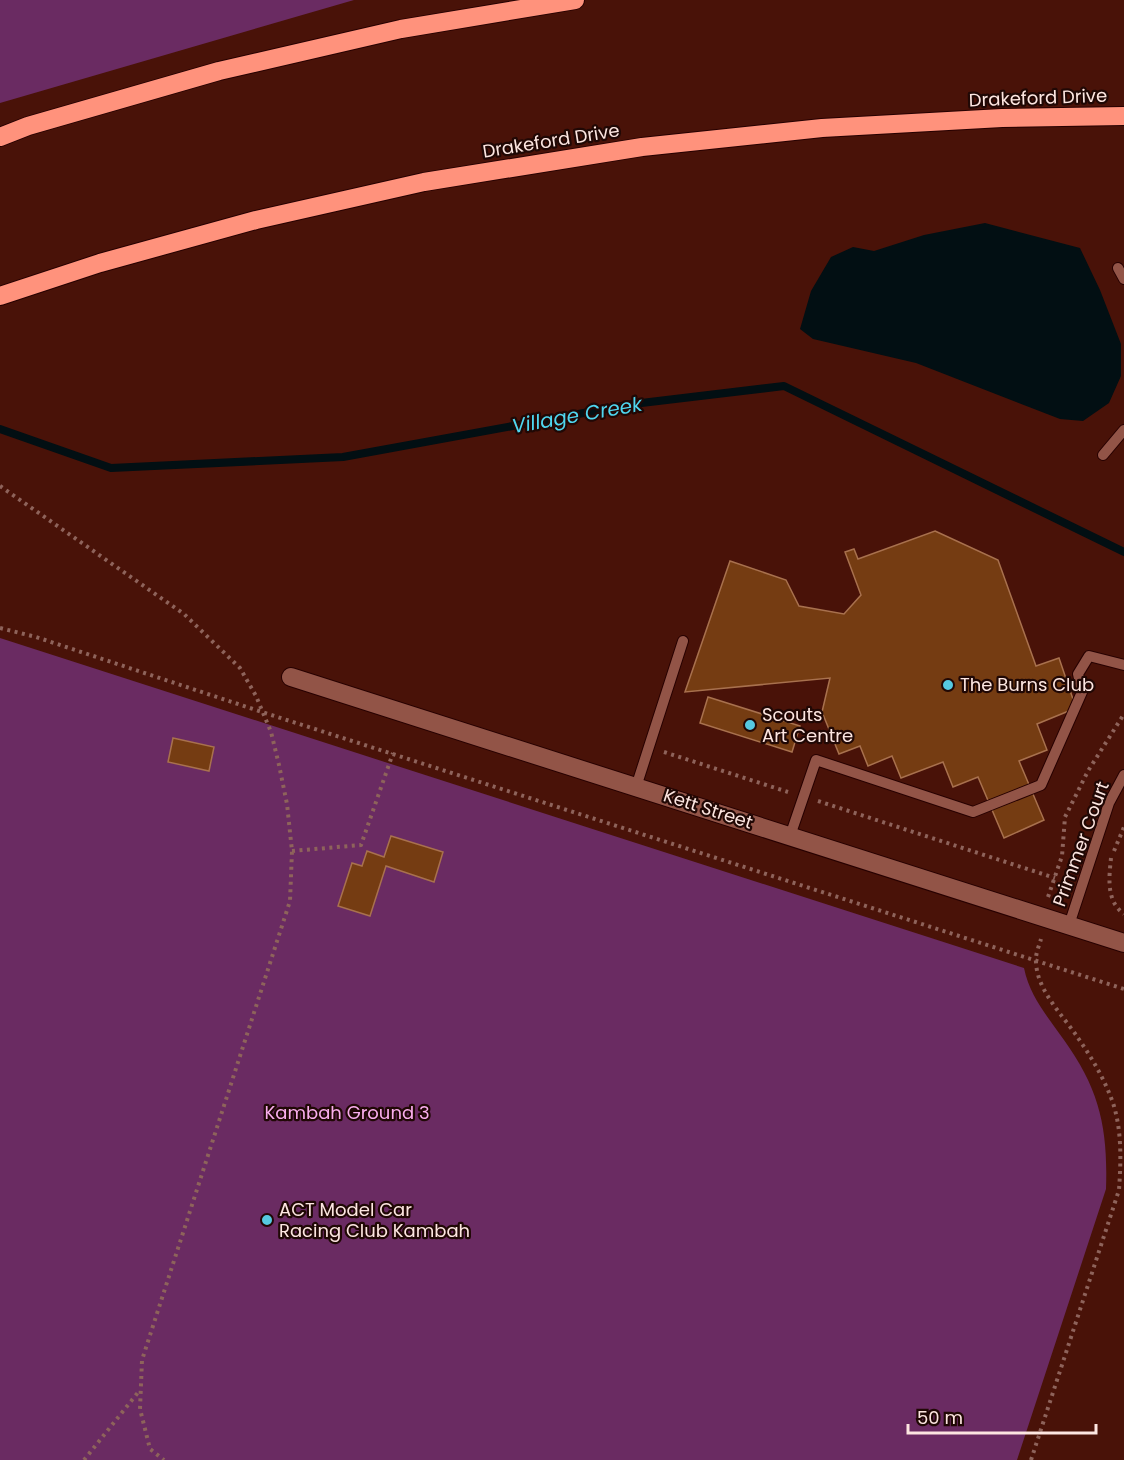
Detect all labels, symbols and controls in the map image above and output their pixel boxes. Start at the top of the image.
street label: Drakeford Drive [968,83,1108,112]
street label: Drakeford Drive [481,117,621,164]
water label: Village Creek [510,389,646,440]
place label: The Burns Club [960,672,1094,697]
marker: The Burns Club [941,678,955,692]
place label: Scouts Art Centre [762,702,853,748]
marker: Scouts Art Centre [743,718,757,732]
street label: Primmer Court [1046,778,1115,910]
street label: Kett Street [660,782,756,835]
park label: Kambah Ground 3 [264,1100,430,1125]
place label: ACT Model Car Racing Club Kambah [279,1197,470,1243]
marker: ACT Model Car Racing Club Kambah [260,1213,274,1227]
scale bar [908,1397,1096,1435]
text: 50 m [917,1405,963,1430]

